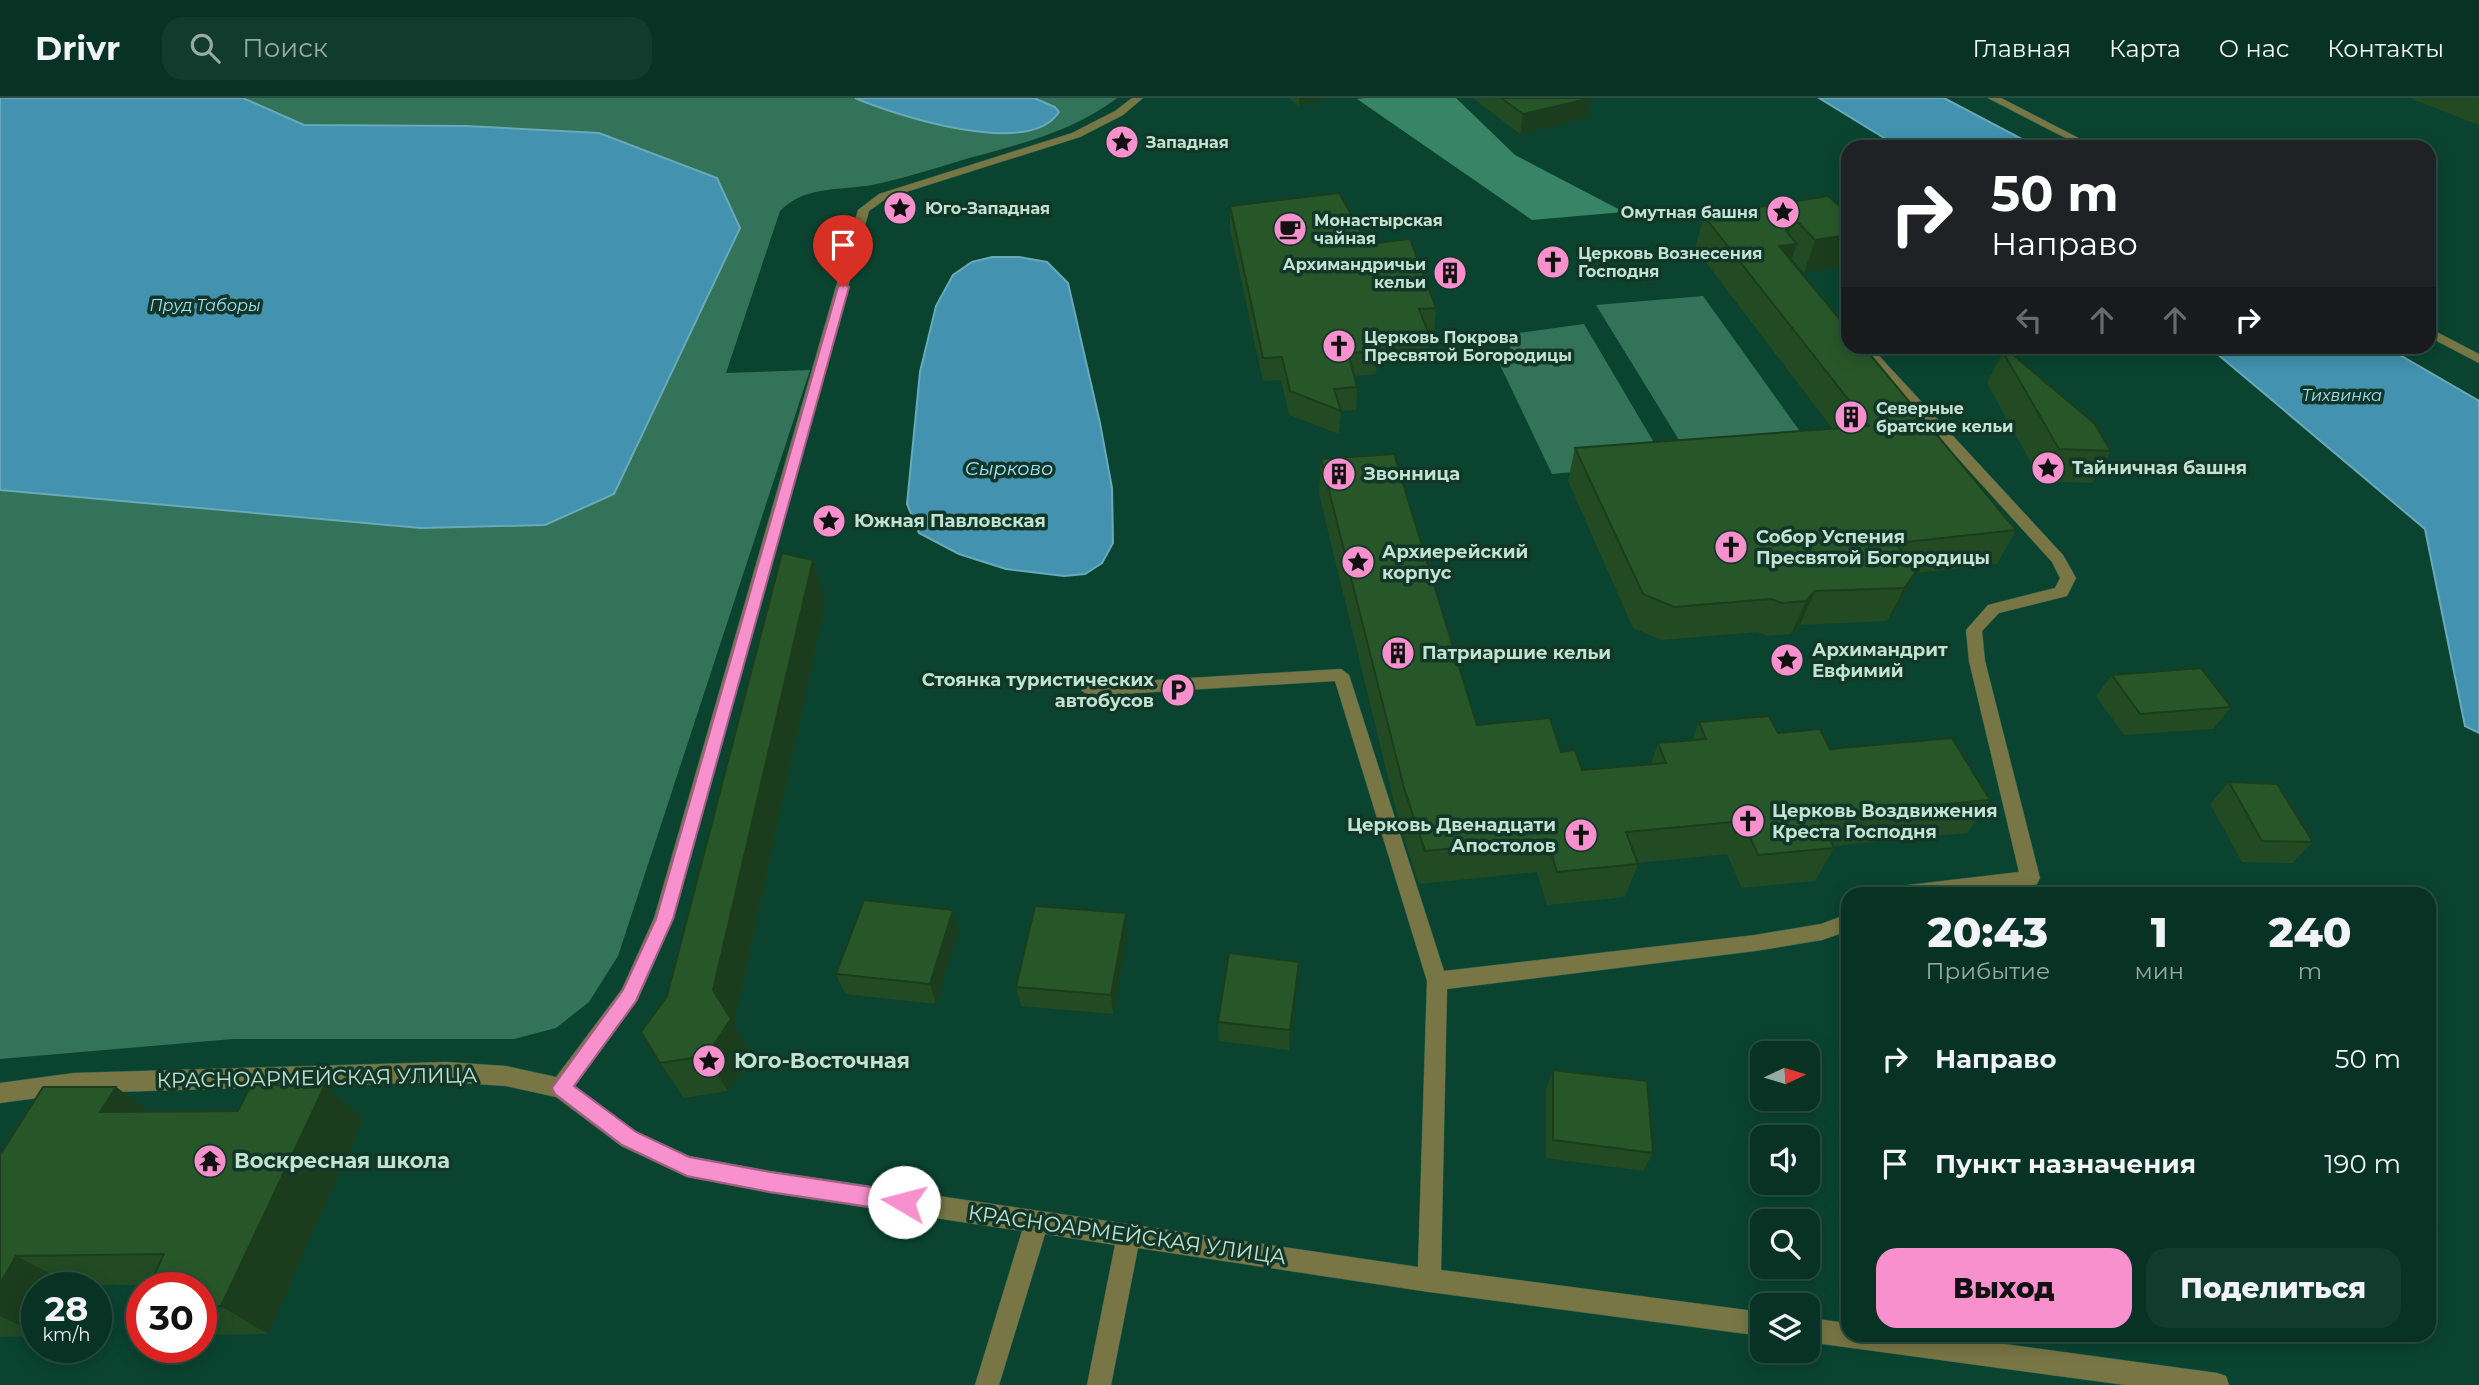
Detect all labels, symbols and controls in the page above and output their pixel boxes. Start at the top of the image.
search box [162,17,652,80]
text: Drivr [35,28,120,68]
icon: search [186,29,224,67]
text: Поиск [242,32,328,64]
text: Главная [1973,34,2071,63]
text: Карта [2109,34,2181,63]
text: О нас [2219,34,2289,63]
text: Контакты [2327,34,2444,63]
place icon: Западная [1103,123,1141,161]
place label: Западная [1145,133,1229,152]
text: 50 m [1991,164,2119,223]
icon: right [1876,168,1967,259]
place icon: Юго-Западная [881,189,919,227]
place icon: Омутная башня [1764,193,1802,231]
place label: Юго-Западная [925,199,1050,218]
place label: Омутная башня [1621,203,1758,222]
cafe icon: Монастырская чайная [1271,210,1309,248]
place label: Монастырская чайная [1314,211,1443,248]
pin [813,215,873,287]
text: Направо [1991,224,2138,263]
icon: arrive [824,226,862,264]
church icon: Церковь Вознесения Господня [1534,243,1572,281]
place label: Церковь Вознесения Господня [1578,244,1762,281]
building icon: Архимандричьи кельи [1431,254,1469,292]
place label: Архимандричьи кельи [1283,255,1426,292]
water label: Пруд Таборы [149,296,261,315]
icon: left [2010,301,2048,339]
icon: ahead [2083,301,2121,339]
icon: ahead [2156,301,2194,339]
icon: right [2229,301,2267,339]
church icon: Церковь Покрова Пресвятой Богородицы [1320,327,1358,365]
place label: Церковь Покрова Пресвятой Богородицы [1364,328,1572,365]
water label: Тихвинка [2302,386,2382,405]
building icon: Северные братские кельи [1832,398,1870,436]
place label: Северные братские кельи [1876,399,2013,436]
place icon: Тайничная башня [2029,449,2067,487]
building icon: Звонница [1320,455,1358,493]
water label: Сырково [965,457,1053,480]
place label: Тайничная башня [2072,457,2247,479]
place label: Звонница [1363,463,1460,485]
place icon: Южная Павловская [810,502,848,540]
place label: Южная Павловская [854,510,1046,532]
place label: Собор Успения Пресвятой Богородицы [1756,526,1990,569]
church icon: Собор Успения Пресвятой Богородицы [1712,528,1750,566]
place label: Архиерейский корпус [1382,541,1528,584]
place icon: Архиерейский корпус [1339,543,1377,581]
building icon: Патриаршие кельи [1379,634,1417,672]
place label: Архимандрит Евфимий [1812,639,1948,682]
place icon: Архимандрит Евфимий [1768,641,1806,679]
place label: Патриаршие кельи [1422,642,1611,664]
place label: Стоянка туристических автобусов [922,669,1154,712]
parking icon: Стоянка туристических автобусов [1159,671,1197,709]
place label: Церковь Воздвижения Креста Господня [1772,800,1998,843]
church icon: Церковь Воздвижения Креста Господня [1729,802,1767,840]
place label: Церковь Двенадцати Апостолов [1347,814,1556,857]
church icon: Церковь Двенадцати Апостолов [1562,816,1600,854]
text: 20:43 [1928,906,2048,958]
text: 1 [2151,906,2168,958]
text: 240 [2268,906,2352,958]
text: Прибытие [1925,957,2050,985]
text: мин [2135,957,2184,985]
text: m [2298,957,2322,985]
icon: right [1876,1040,1914,1078]
north arrow [1750,1041,1820,1111]
map controls [1750,1041,1820,1363]
place icon: Юго-Восточная [690,1042,728,1080]
text: Направо [1935,1043,2056,1075]
text: 50 m [2335,1043,2401,1075]
place label: Юго-Восточная [734,1048,910,1073]
street label: КРАСНОАРМЕЙСКАЯ УЛИЦА [156,1062,478,1093]
button: sound [1750,1125,1820,1195]
temple icon: Воскресная школа [191,1142,229,1180]
icon: arrive [1876,1145,1914,1183]
place label: Воскресная школа [234,1148,450,1173]
text: Пункт назначения [1935,1148,2196,1180]
text: 190 m [2324,1148,2401,1180]
position arrow [867,1165,941,1239]
street label: КРАСНОАРМЕЙСКАЯ УЛИЦА [966,1200,1288,1269]
button: search [1750,1209,1820,1279]
button: Выход [1876,1248,2132,1328]
button: Поделиться [2146,1248,2401,1328]
speed limit sign: 30 [126,1272,217,1363]
text: 28 [45,1287,88,1330]
button: layers [1750,1293,1820,1363]
text: km/h [42,1324,91,1346]

